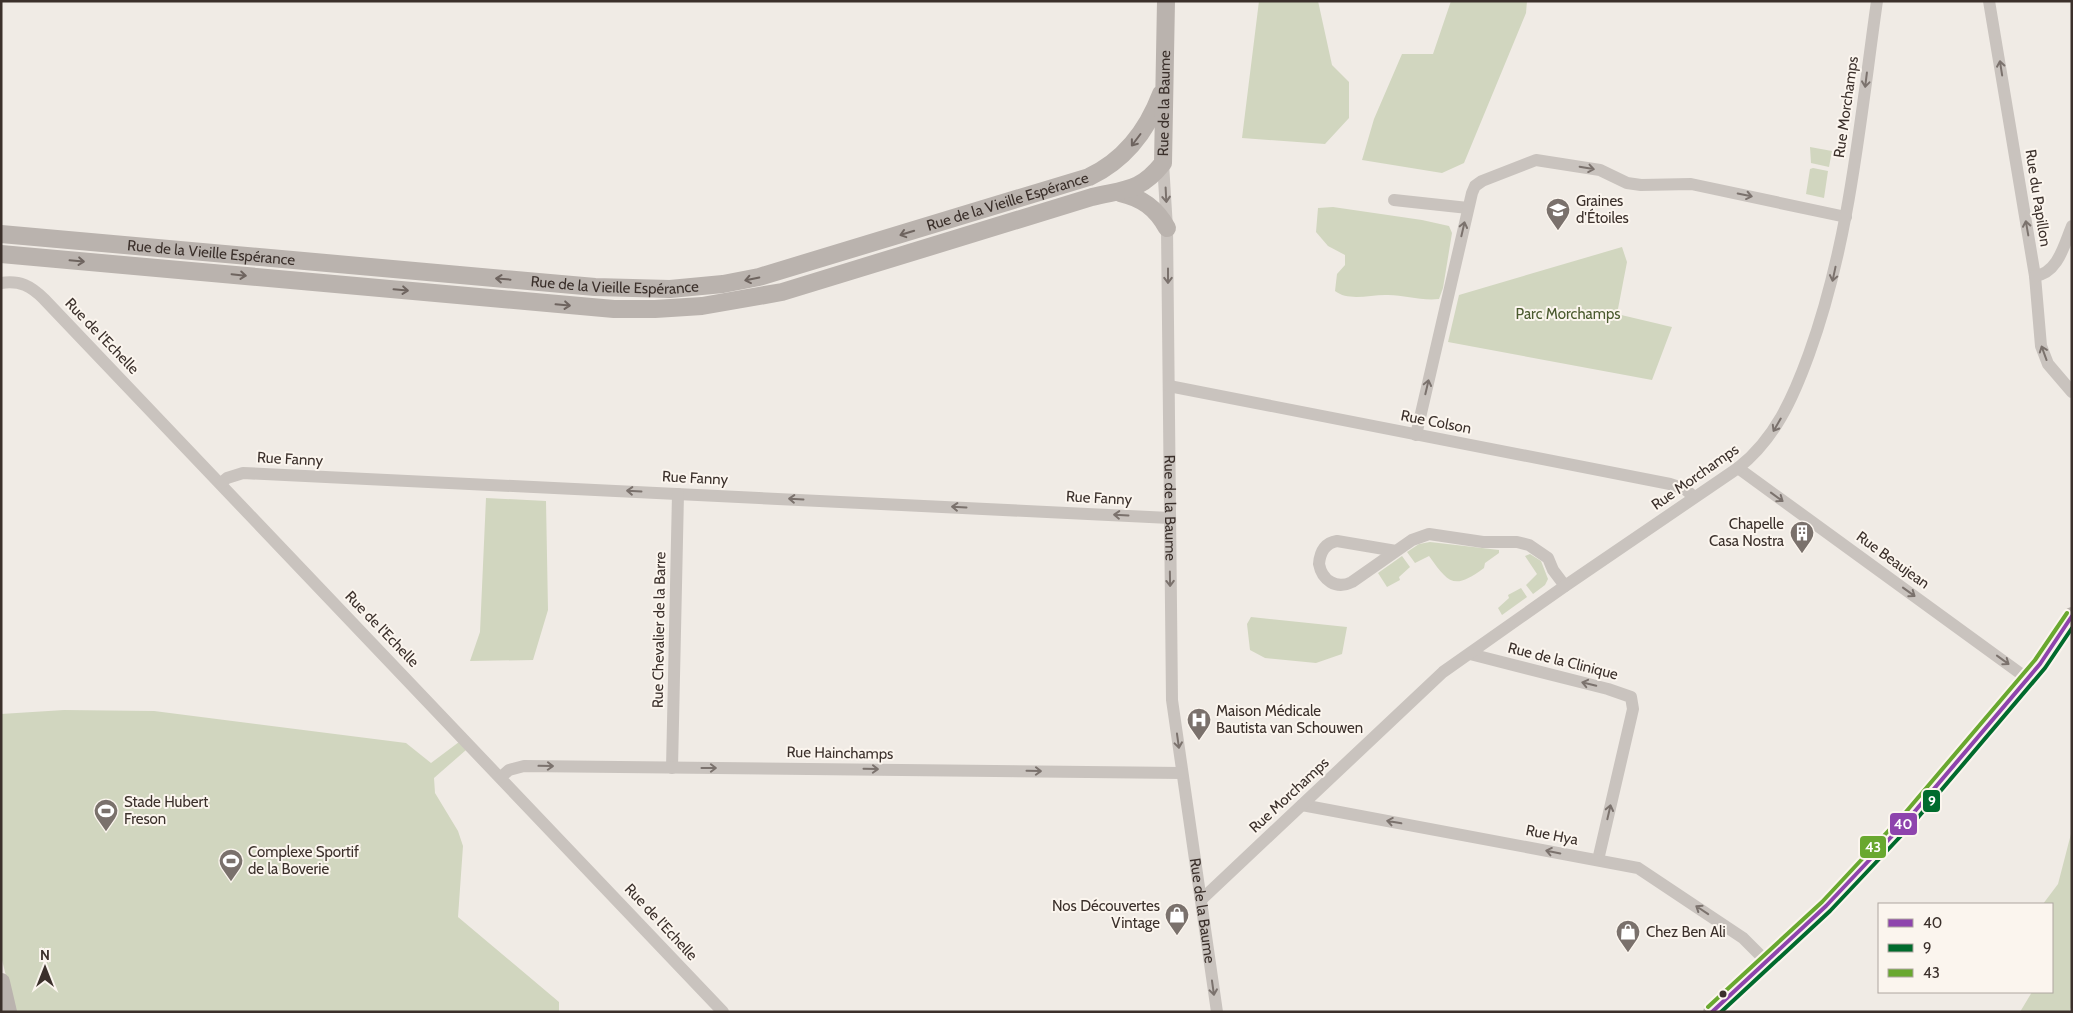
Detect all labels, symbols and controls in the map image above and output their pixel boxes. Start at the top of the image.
street label: Rue de la Baume [1154,50,1174,156]
street label: Rue Morchamps [1830,55,1862,159]
one-way arrow [1995,60,2005,76]
one-way arrow [1861,72,1871,88]
one-way arrow [1130,134,1141,147]
street label: Rue du Papillon [2021,148,2055,248]
one-way arrow [1578,164,1594,173]
street label: Rue de la Vieille Espérance [924,169,1091,235]
one-way arrow [1161,187,1170,203]
one-way arrow [1736,191,1752,200]
place label: Graines d'Étoiles [1576,192,1629,227]
school or university icon: Graines d'Étoiles [1545,197,1571,231]
one-way arrow [1459,221,1468,237]
one-way arrow [2021,221,2031,237]
one-way arrow [900,229,916,239]
street label: Rue de la Vieille Espérance [126,236,296,269]
one-way arrow [69,256,85,266]
one-way arrow [1829,265,1838,281]
one-way arrow [1163,268,1173,284]
one-way arrow [231,270,247,280]
street label: Rue de la Vieille Espérance [530,272,700,298]
one-way arrow [495,275,511,284]
one-way arrow [744,275,760,284]
one-way arrow [393,285,409,295]
street label: Rue de l'Echelle [61,294,143,378]
one-way arrow [554,300,570,309]
park label: Parc Morchamps [1516,305,1620,323]
one-way arrow [2039,346,2048,361]
one-way arrow [1423,380,1432,396]
street label: Rue Colson [1399,406,1473,438]
one-way arrow [1771,417,1781,432]
street label: Rue Morchamps [1648,440,1742,514]
street label: Rue Fanny [257,448,324,470]
street label: Rue de la Baume [1160,455,1180,561]
street label: Rue Fanny [662,467,729,489]
one-way arrow [626,487,642,496]
street label: Rue Fanny [1066,487,1133,509]
one-way arrow [1770,492,1784,502]
one-way arrow [789,494,805,504]
one-way arrow [951,502,967,512]
one-way arrow [1113,510,1130,520]
place label: Chapelle Casa Nostra [1709,515,1785,550]
building icon: Chapelle Casa Nostra [1789,520,1815,554]
street label: Rue Beaujean [1853,527,1933,593]
street label: Rue Chevalier de la Barre [649,551,669,708]
one-way arrow [1166,571,1175,587]
street label: Rue de l'Echelle [341,587,423,671]
one-way arrow [1902,587,1916,597]
street label: Rue de la Clinique [1506,639,1620,683]
one-way arrow [1996,655,2010,665]
one-way arrow [1582,679,1598,689]
place label: Maison Médicale Bautista van Schouwen [1216,702,1363,737]
hospital icon: Maison Médicale Bautista van Schouwen [1186,707,1212,741]
one-way arrow [1173,733,1183,749]
street label: Rue Hainchamps [786,743,894,763]
street label: Rue Morchamps [1245,753,1333,837]
one-way arrow [538,762,554,771]
one-way arrow [700,763,717,773]
one-way arrow [863,764,879,774]
one-way arrow [1026,766,1042,776]
line badge: 9 [1922,789,1941,813]
text: 9 [1928,792,1936,810]
place label: Stade Hubert Freson [124,793,208,828]
sports icon: Stade Hubert Freson [93,798,119,832]
one-way arrow [1605,805,1614,821]
line badge: 40 [1889,812,1918,836]
text: 40 [1894,815,1912,833]
one-way arrow [1386,816,1402,826]
street label: Rue Hya [1524,821,1580,849]
line badge: 43 [1859,835,1887,859]
text: 43 [1865,838,1881,856]
place label: Complexe Sportif de la Boverie [248,843,359,878]
one-way arrow [1546,846,1562,856]
sports icon: Complexe Sportif de la Boverie [218,848,244,882]
street label: Rue de la Baume [1186,857,1219,965]
street label: Rue de l'Echelle [621,880,701,964]
place label: Nos Découvertes Vintage [1052,897,1160,932]
shop icon: Nos Découvertes Vintage [1164,902,1190,936]
legend [1878,903,2053,993]
one-way arrow [1695,905,1709,915]
text: 40 [1923,914,1942,932]
shop icon: Chez Ben Ali [1615,919,1641,953]
place label: Chez Ben Ali [1646,923,1726,941]
text: 9 [1923,939,1932,957]
north arrow [20,943,70,993]
text: N [40,946,50,964]
text: 43 [1923,964,1940,982]
one-way arrow [1209,980,1219,996]
unlabelled marker [1718,989,1728,999]

